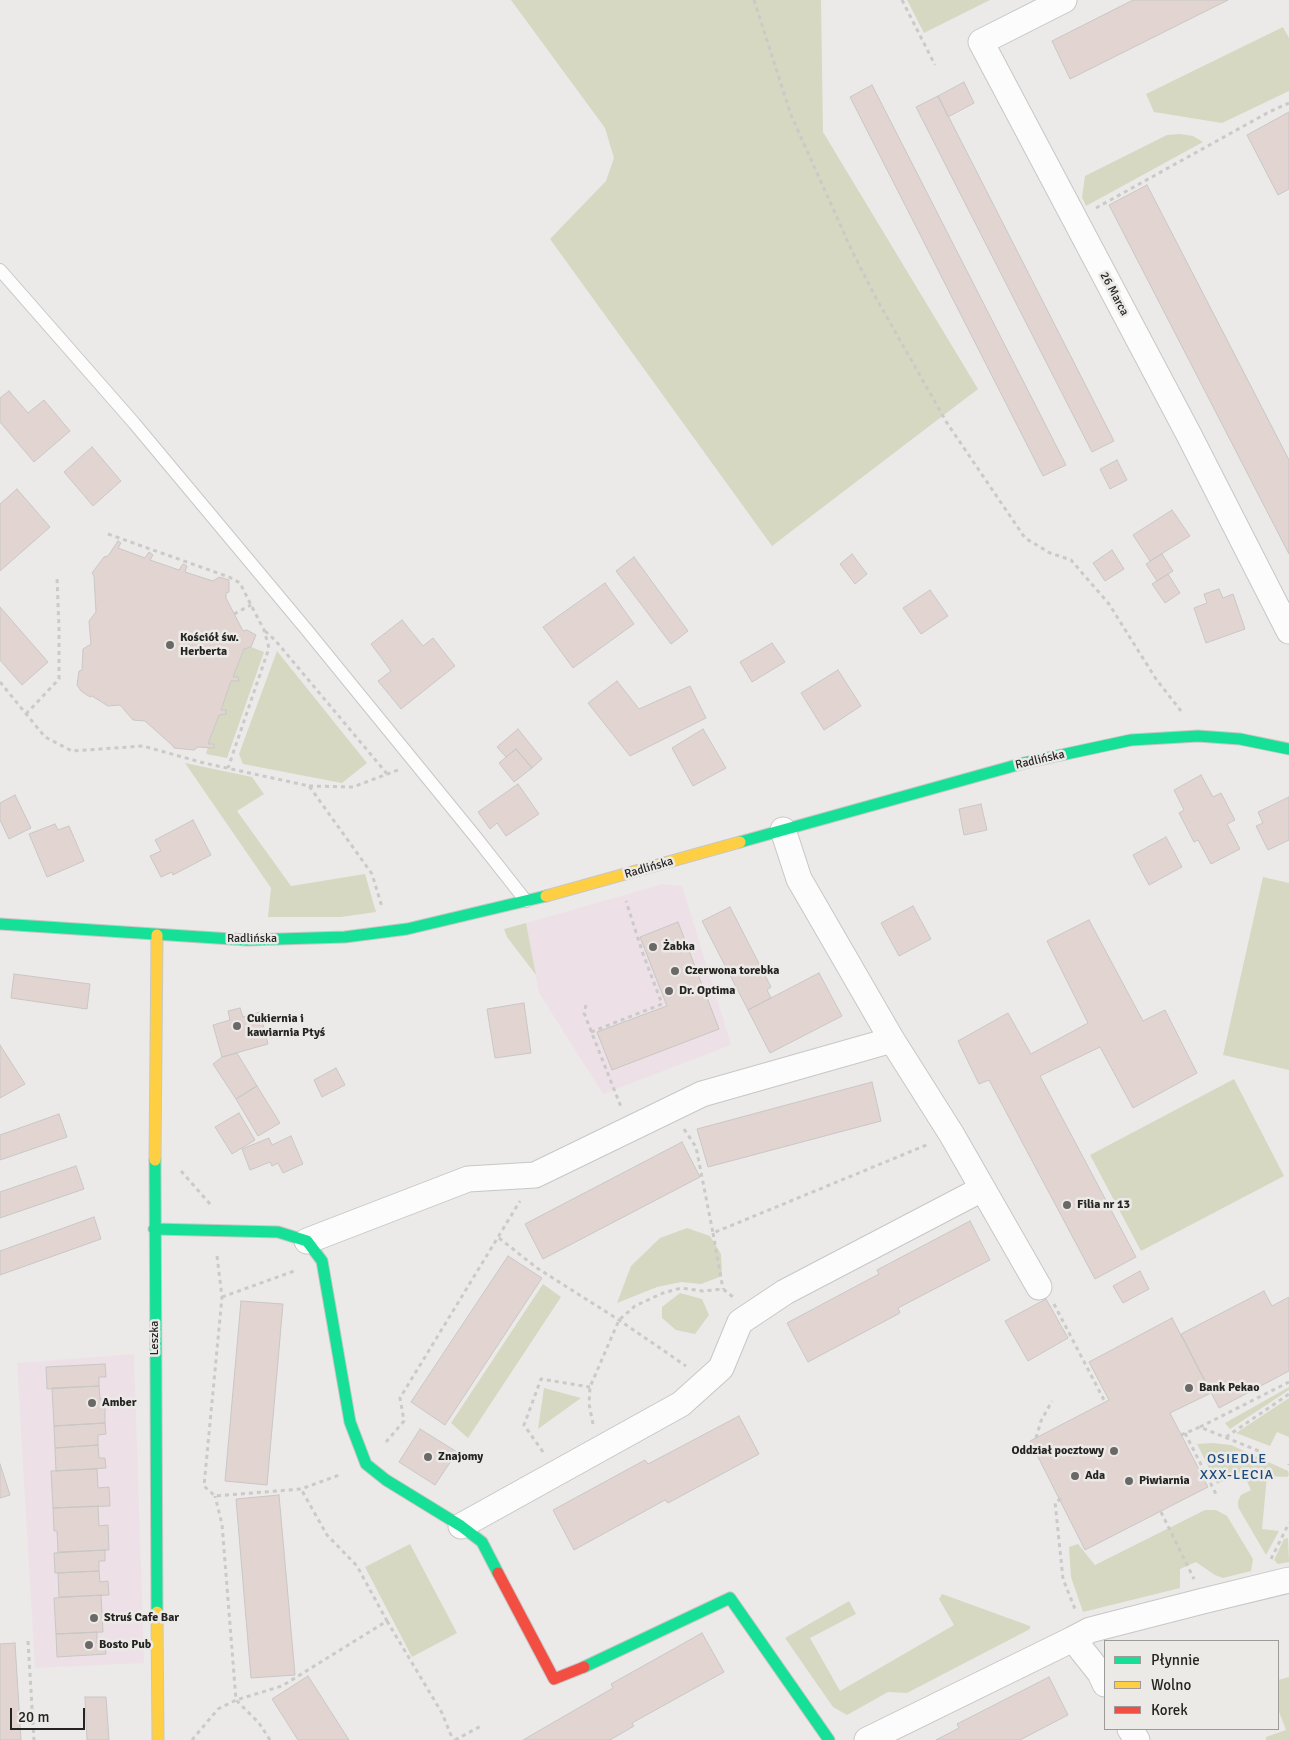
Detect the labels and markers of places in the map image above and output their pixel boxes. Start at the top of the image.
place label: Kościół św. Herberta [180,631,239,659]
marker: Kościół św. Herberta [164,639,176,651]
place label: Żabka [663,940,695,954]
marker: Żabka [647,941,659,953]
place label: Czerwona torebka [685,964,779,978]
marker: Czerwona torebka [669,965,681,977]
place label: Dr. Optima [679,984,735,998]
marker: Dr. Optima [663,985,675,997]
place label: Cukiernia i kawiarnia Ptyś [247,1012,325,1040]
marker: Cukiernia i kawiarnia Ptyś [231,1020,243,1032]
place label: Filia nr 13 [1077,1198,1130,1212]
marker: Filia nr 13 [1061,1199,1073,1211]
place label: Bank Pekao [1199,1381,1259,1395]
marker: Bank Pekao [1183,1382,1195,1394]
place label: Amber [102,1396,136,1410]
marker: Amber [86,1397,98,1409]
place label: Oddział pocztowy [1011,1444,1104,1458]
marker: Oddział pocztowy [1108,1445,1120,1457]
place label: Znajomy [438,1450,483,1464]
marker: Znajomy [422,1451,434,1463]
place label: Ada [1085,1469,1105,1483]
marker: Ada [1069,1470,1081,1482]
place label: Piwiarnia [1139,1474,1190,1488]
marker: Piwiarnia [1123,1475,1135,1487]
place label: Struś Cafe Bar [104,1611,179,1625]
marker: Struś Cafe Bar [88,1612,100,1624]
place label: Bosto Pub [99,1638,151,1652]
marker: Bosto Pub [83,1639,95,1651]

